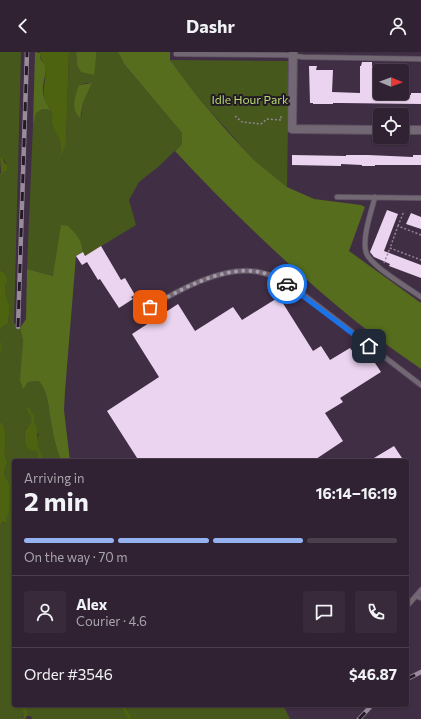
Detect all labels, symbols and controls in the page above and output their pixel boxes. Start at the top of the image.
icon: back [12,15,34,37]
text: Dashr [186,15,235,37]
icon: person [387,15,409,37]
north arrow [373,64,409,100]
map controls [373,64,409,144]
park label: Idle Hour Park [211,92,289,106]
button: locate [373,108,409,144]
courier [267,264,307,304]
icon: car [276,273,298,295]
pin [133,290,167,324]
icon: bag [139,296,161,318]
pin [352,329,386,363]
icon: home [358,335,380,357]
text: Arriving in [24,470,84,486]
text: 16:14–16:19 [316,484,397,502]
text: 2 min [24,485,89,516]
text: On the way · 70 m [24,549,128,565]
button: person [24,591,66,633]
button: chat [303,591,345,633]
button: phone [355,591,397,633]
text: Alex [76,595,107,613]
text: Courier · 4.6 [76,613,147,629]
text: Order #3546 [24,665,113,683]
text: $46.87 [349,665,397,683]

